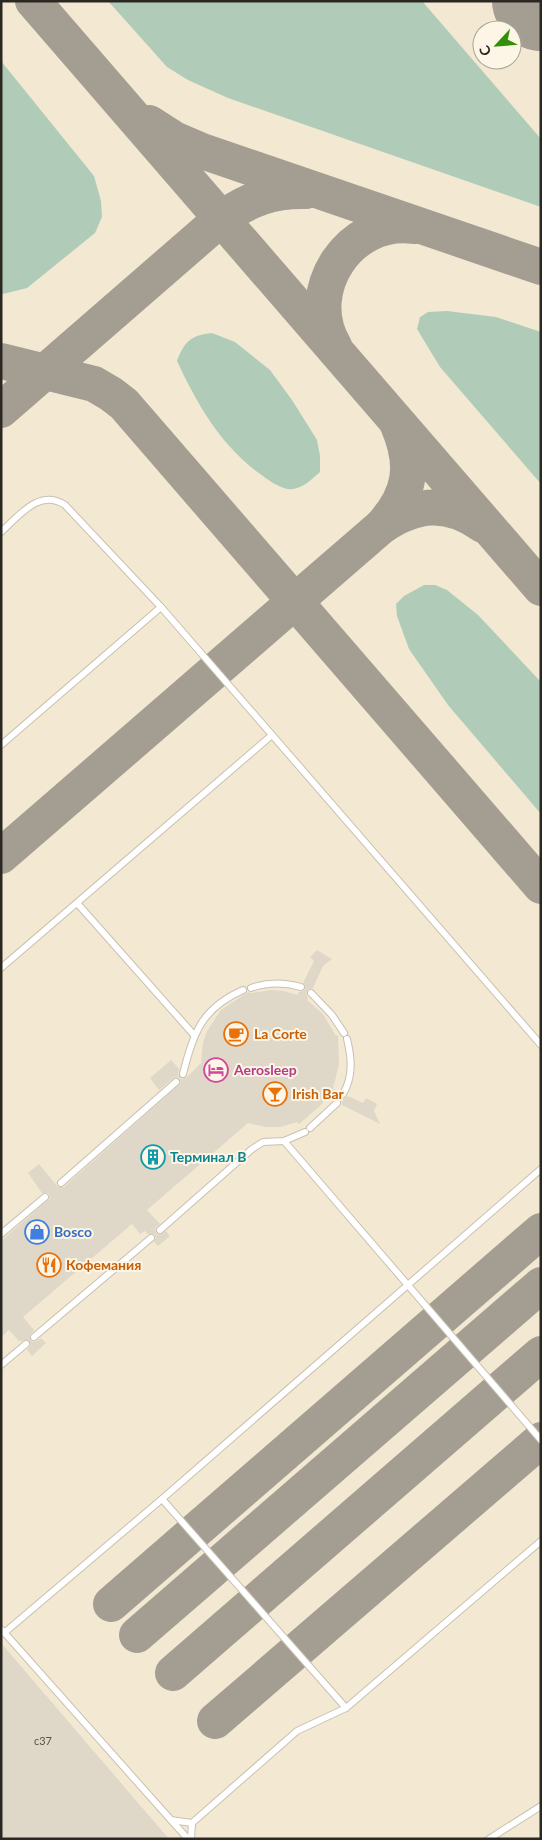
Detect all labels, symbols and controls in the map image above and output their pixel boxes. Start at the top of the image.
north arrow [472,20,522,70]
text: С [475,42,495,59]
cafe icon: La Corte [223,1021,249,1047]
place label: La Corte [254,1025,307,1042]
hotel icon: Aerosleep [203,1057,229,1083]
place label: Aerosleep [233,1061,297,1078]
bar icon: Irish Bar [262,1081,288,1107]
place label: Irish Bar [292,1085,344,1102]
building icon: Терминал B [140,1144,166,1170]
place label: Терминал B [170,1148,246,1165]
shop icon: Bosco [24,1219,50,1245]
place label: Bosco [54,1223,92,1240]
restaurant icon: Кофемания [36,1252,62,1278]
place label: Кофемания [66,1256,141,1273]
house number: с37 [34,1734,52,1747]

